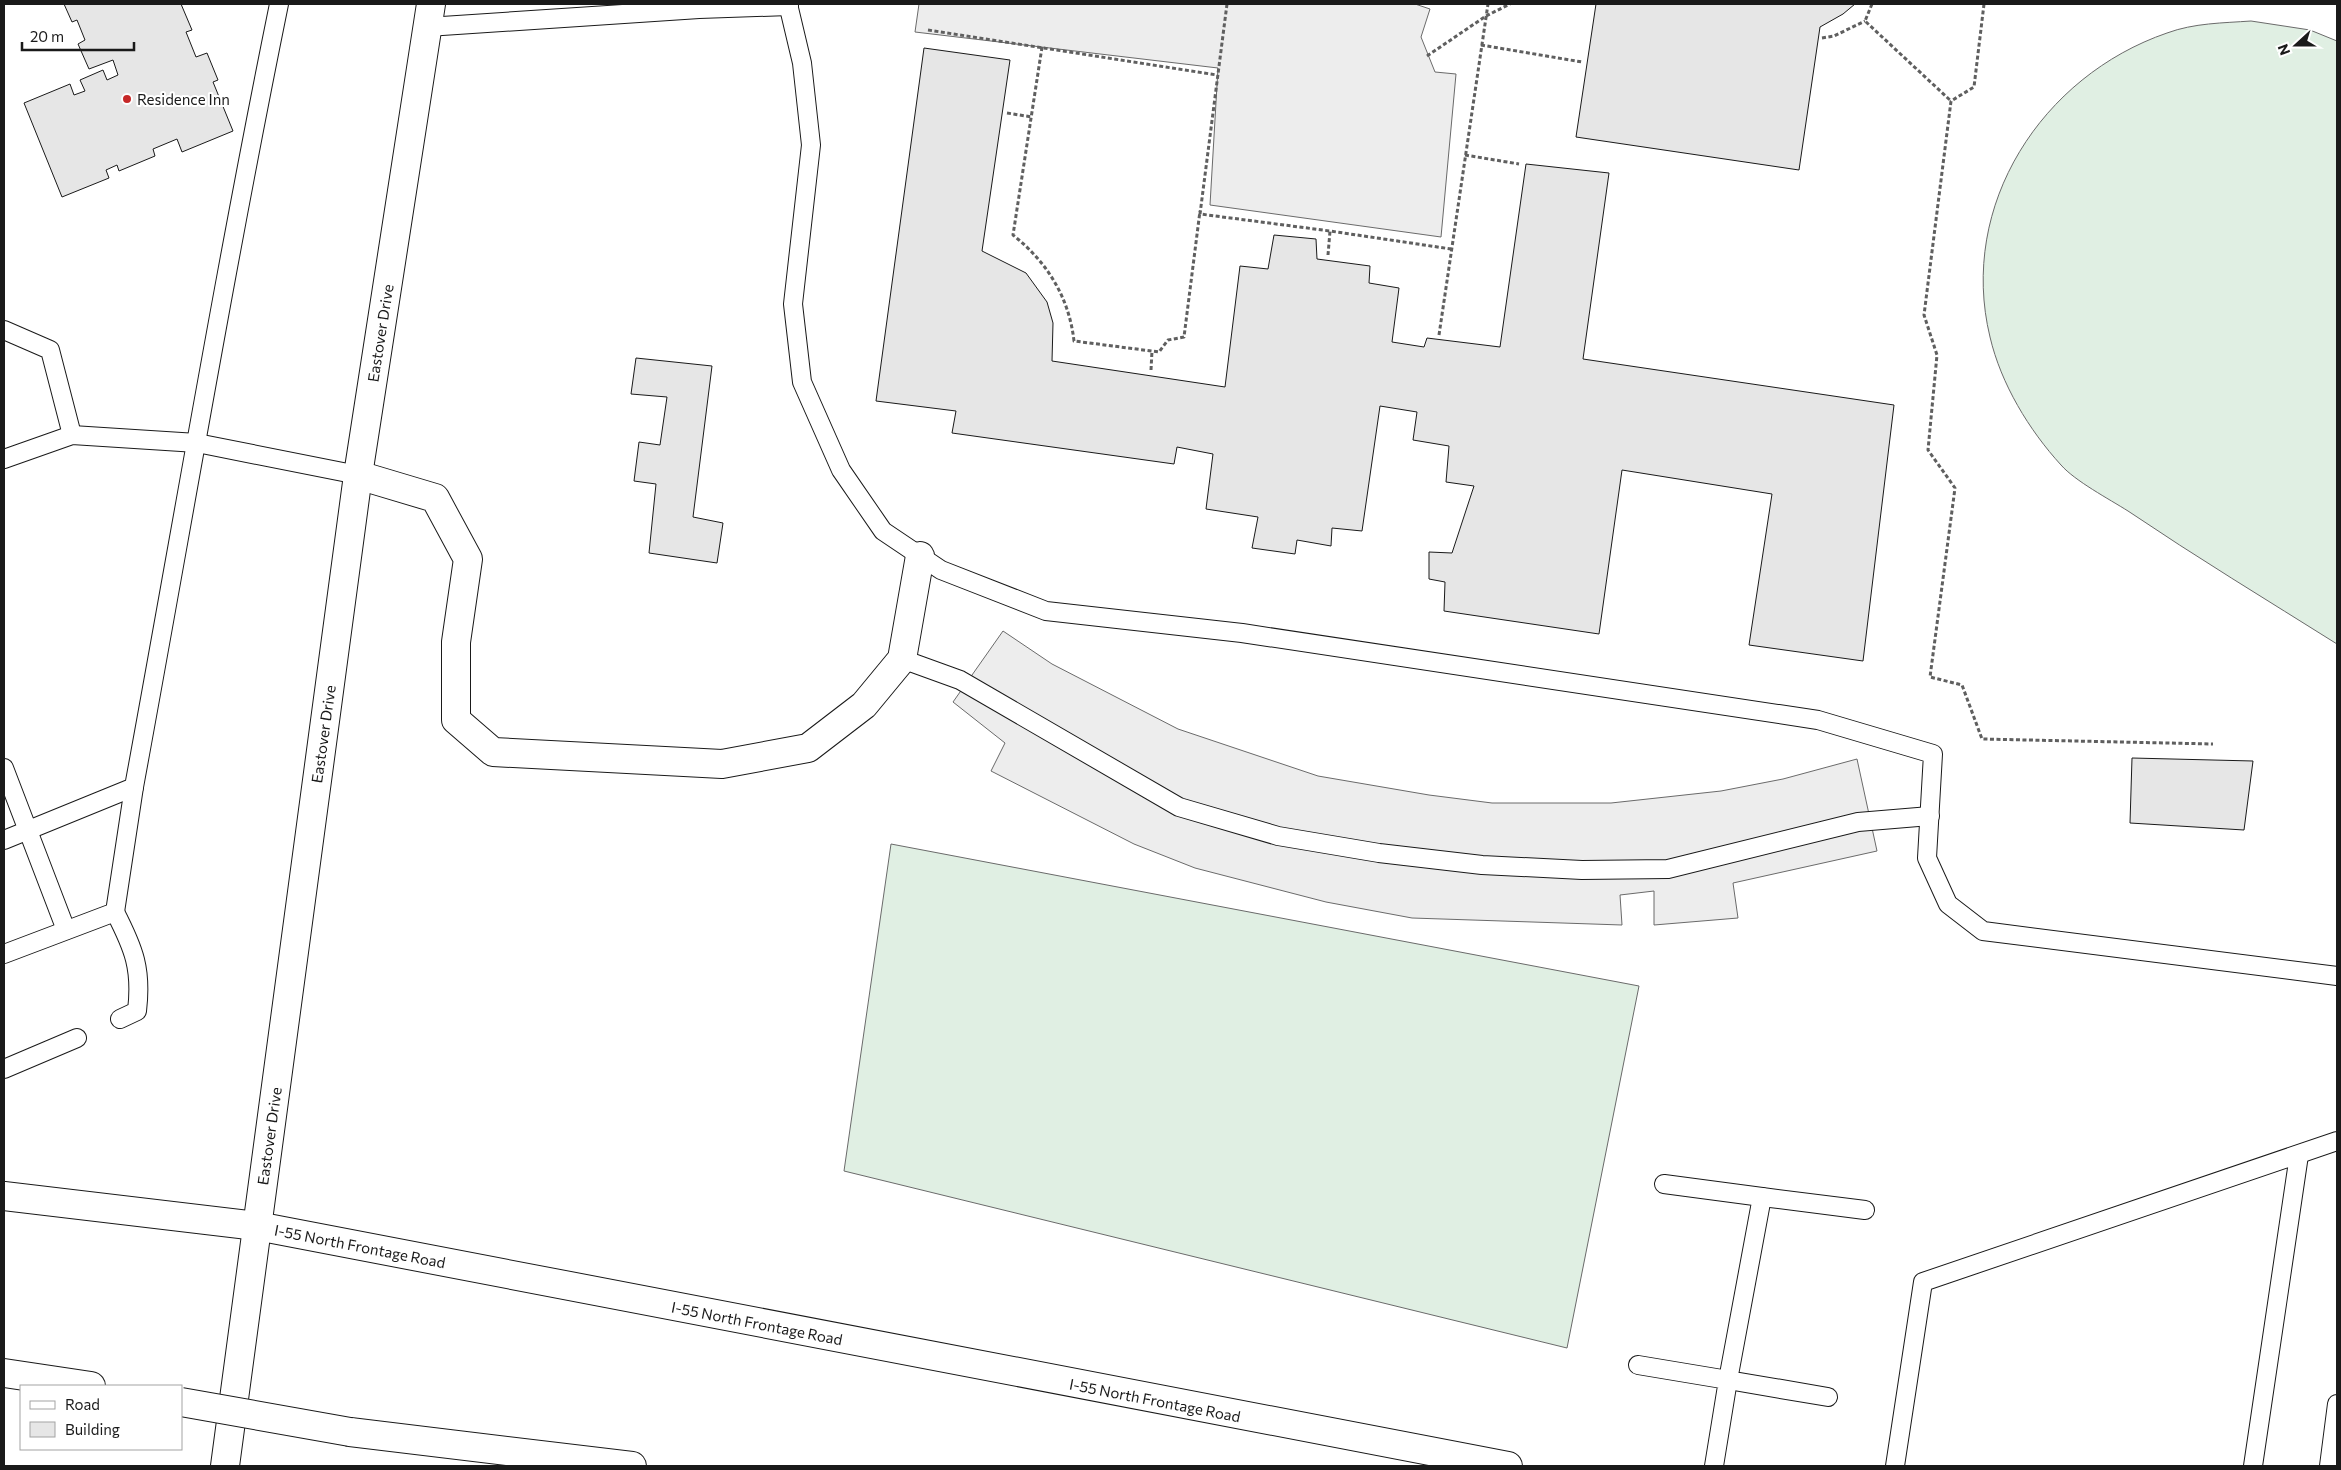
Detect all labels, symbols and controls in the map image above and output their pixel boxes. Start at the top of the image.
scale bar [22,20,135,52]
north arrow [2271,20,2321,70]
text: 20 m [30,27,64,45]
text: N [2274,42,2293,58]
place label: Residence Inn [137,90,230,108]
marker: Residence Inn [121,93,133,105]
street label: Eastover Drive [363,283,397,383]
street label: Eastover Drive [307,684,339,784]
street label: Eastover Drive [253,1086,285,1186]
street label: I-55 North Frontage Road [273,1221,447,1271]
street label: I-55 North Frontage Road [670,1298,844,1348]
street label: I-55 North Frontage Road [1068,1375,1242,1425]
legend [20,1385,182,1450]
text: Road [65,1395,100,1413]
text: Building [65,1420,120,1438]

